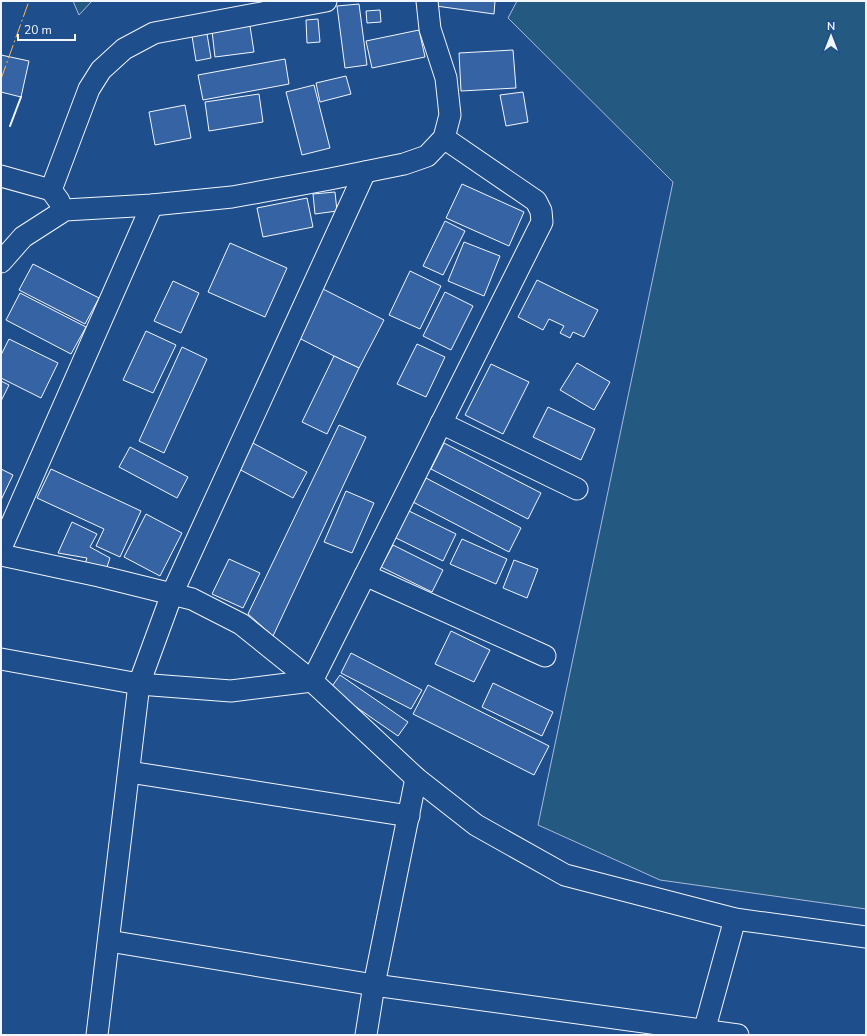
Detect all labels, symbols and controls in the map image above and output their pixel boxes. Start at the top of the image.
scale bar [18,16,75,42]
north arrow [811,16,851,56]
text: N [827,19,835,34]
text: 20 m [24,22,52,38]

